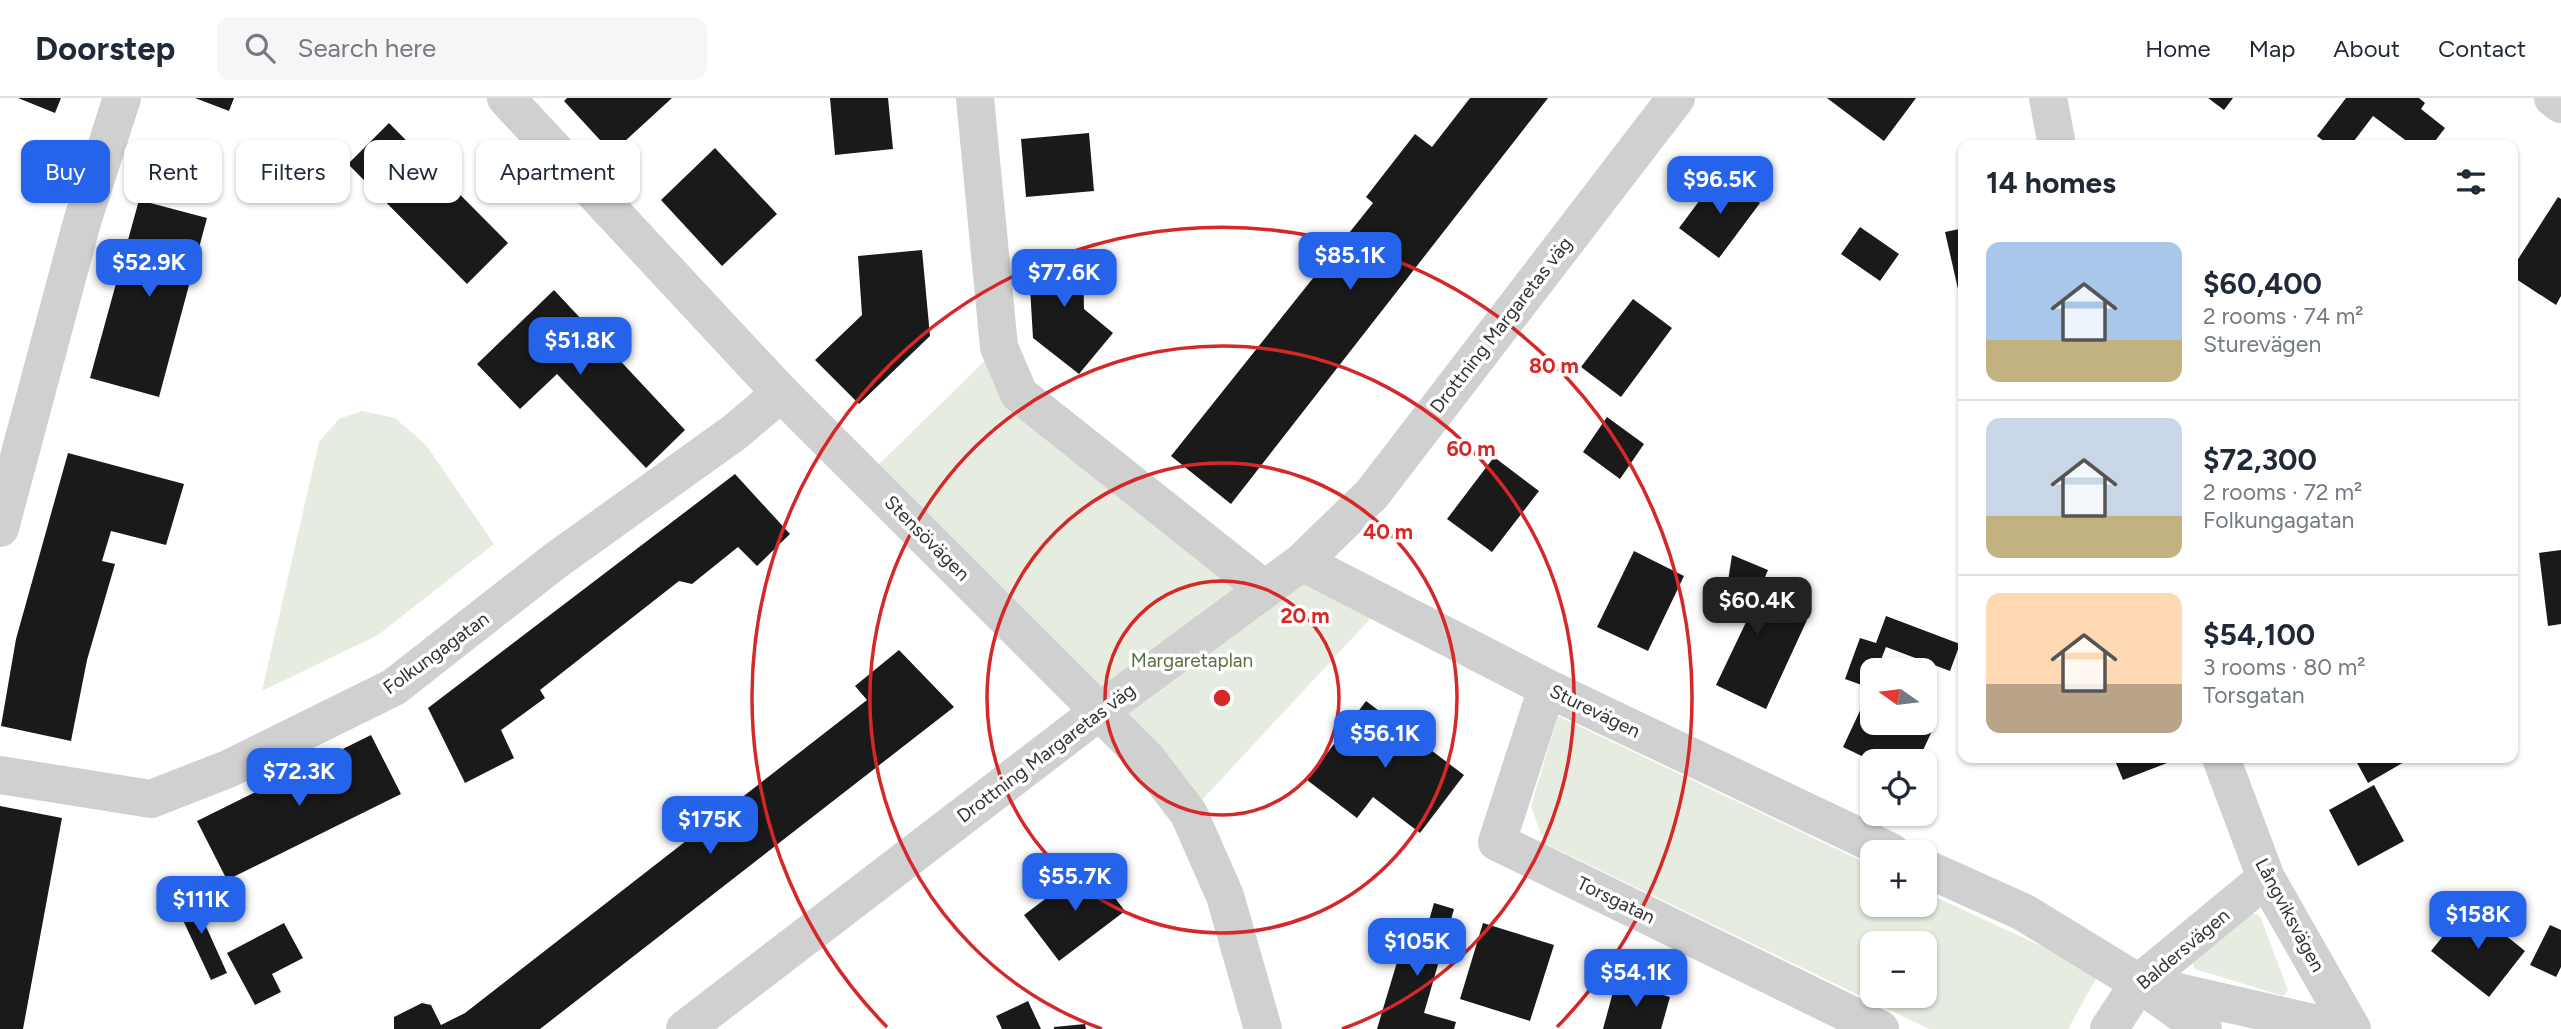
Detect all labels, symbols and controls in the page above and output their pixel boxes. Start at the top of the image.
search box [217,17,707,80]
text: Doorstep [35,29,175,68]
icon: search [241,29,279,67]
text: Search here [297,32,436,64]
text: Home [2145,34,2211,63]
text: Map [2249,34,2295,63]
text: About [2333,34,2400,63]
text: Contact [2438,34,2526,63]
chip: Buy [21,140,110,203]
chip: Rent [124,140,222,203]
chip: Filters [236,140,350,203]
chip: New [364,140,462,203]
chip: Apartment [476,140,640,203]
pin: $96.5K [1663,156,1777,216]
icon: filters [2452,163,2490,201]
text: 14 homes [1986,164,2116,201]
text: $96.5K [1683,165,1757,193]
pin: $85.1K [1293,232,1407,292]
street label: Drottning Margaretas väg [1425,232,1577,418]
pin: $52.9K [92,240,206,299]
text: $85.1K [1315,241,1385,269]
text: $52.9K [112,248,186,276]
pin: $77.6K [1007,250,1121,309]
text: $77.6K [1028,258,1100,286]
text: $60,400 [2203,265,2322,302]
icon: home [2042,270,2126,354]
text: 2 rooms · 74 m² [2203,302,2364,330]
pin: $51.8K [523,317,637,377]
text: $51.8K [545,326,615,354]
text: Sturevägen [2203,330,2321,358]
text: 80 m [1529,353,1579,378]
text: 60 m [1446,436,1496,461]
text: $72,300 [2203,441,2317,478]
icon: home [2042,446,2126,530]
text: 2 rooms · 72 m² [2203,478,2362,506]
street label: Stensövägen [880,491,974,585]
text: Folkungagatan [2203,506,2354,534]
text: 40 m [1363,519,1413,544]
pin: $60.4K [1700,578,1814,637]
text: $60.4K [1719,586,1795,614]
text: 20 m [1280,603,1330,628]
street label: Folkungagatan [379,607,493,699]
text: $54,100 [2203,616,2315,653]
icon: home [2042,621,2126,705]
park label: Margaretaplan [1131,649,1253,672]
text: 3 rooms · 80 m² [2203,653,2366,681]
north arrow [1860,658,1937,735]
map controls [1860,658,1937,1008]
street label: Drottning Margaretas väg [952,678,1140,828]
street label: Sturevägen [1546,679,1644,743]
text: Torsgatan [2203,681,2305,709]
centre of rings [1210,686,1234,710]
pin: $56.1K [1328,710,1442,770]
text: $56.1K [1350,719,1420,747]
pin: $72.3K [242,748,356,808]
button: locate [1860,749,1937,826]
text: $72.3K [263,757,335,785]
pin: $175K [661,796,759,856]
text: $175K [678,805,742,833]
button: + [1860,840,1937,917]
pin: $55.7K [1018,854,1132,913]
street label: Långviksvägen [2250,854,2330,976]
text: $55.7K [1038,862,1112,890]
street label: Torsgatan [1573,871,1659,929]
pin: $111K [152,876,250,936]
text: $111K [172,885,230,913]
pin: $158K [2429,892,2527,951]
text: $158K [2445,900,2511,928]
street label: Baldersvägen [2132,904,2234,994]
pin: $105K [1368,918,1466,978]
text: $105K [1384,927,1450,955]
button: − [1860,931,1937,1008]
pin: $54.1K [1579,950,1693,1009]
text: $54.1K [1600,958,1672,986]

